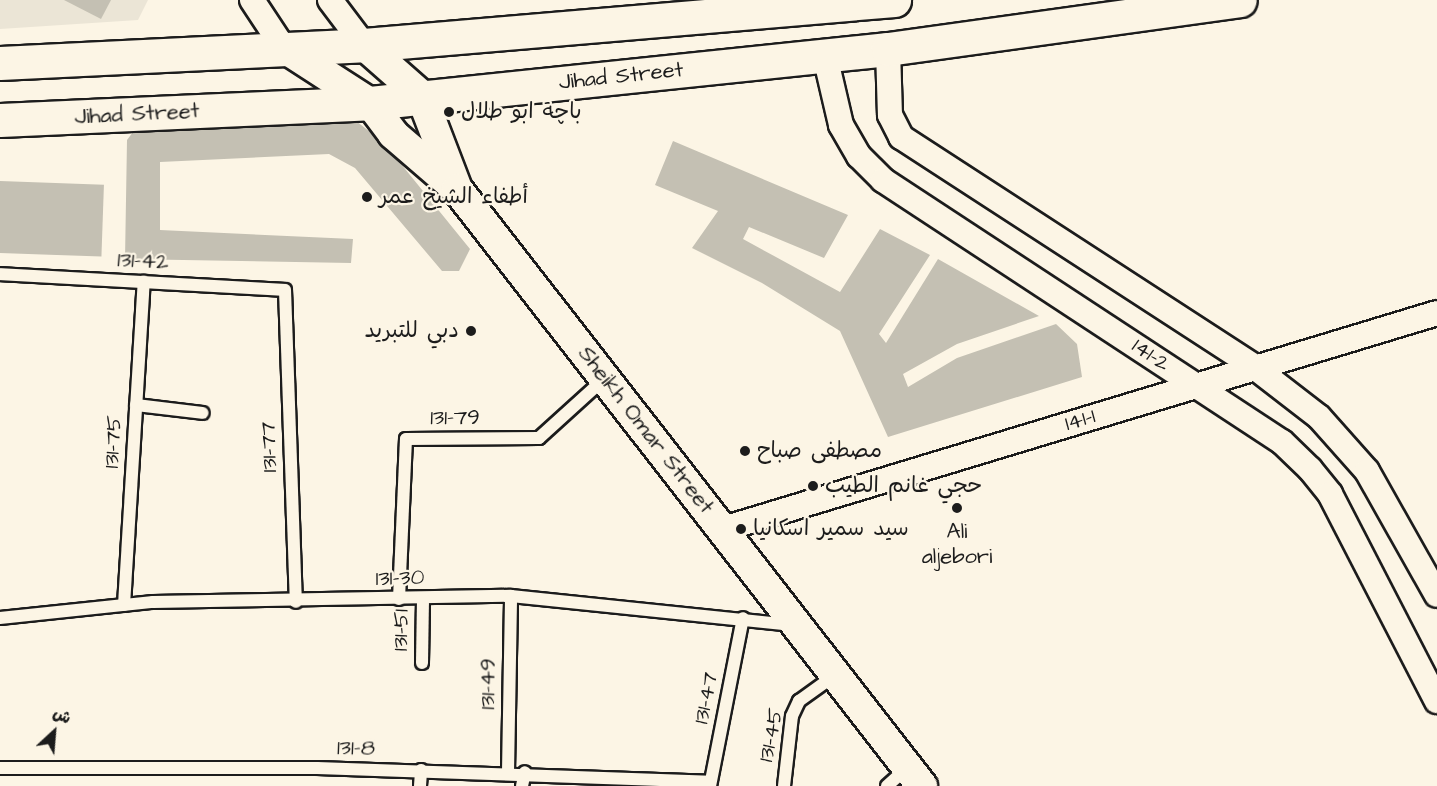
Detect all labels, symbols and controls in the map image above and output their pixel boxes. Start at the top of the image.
street label: Jihad Street [557,56,685,96]
street label: Jihad Street [74,98,200,130]
place label: باچة ابو طلال [461,99,582,125]
marker: باچة ابو طلال [442,105,456,119]
place label: أطفاء الشيخ عمر [379,184,528,210]
marker: أطفاء الشيخ عمر [360,190,374,204]
street label: 131-42 [117,246,169,276]
place label: دبي للتبريد [365,318,459,344]
marker: دبي للتبريد [464,324,478,338]
street label: 141-2 [1127,333,1175,377]
street label: Sheikh Omar Street [572,341,720,519]
street label: 141-1 [1062,403,1098,437]
street label: 131-79 [430,405,480,431]
street label: 131-75 [98,415,128,469]
street label: 131-77 [255,421,283,473]
place label: مصطفى صباح [757,438,882,464]
marker: مصطفى صباح [738,444,752,458]
place label: حجي غانم الطيب [825,473,982,499]
marker: حجي غانم الطيب [806,479,820,493]
marker: Ali aljebori [950,501,964,515]
place label: سيد سمير اسكانيا [753,516,909,542]
place label: Ali aljebori [922,518,992,570]
marker: سيد سمير اسكانيا [734,522,748,536]
street label: 131-30 [375,564,425,592]
street label: 131-51 [387,609,415,651]
street label: 131-49 [474,658,502,710]
street label: 131-47 [688,670,724,726]
north arrow [24,702,84,762]
text: ش [49,702,75,730]
street label: 131-45 [753,706,789,764]
street label: 131-8 [337,734,375,762]

